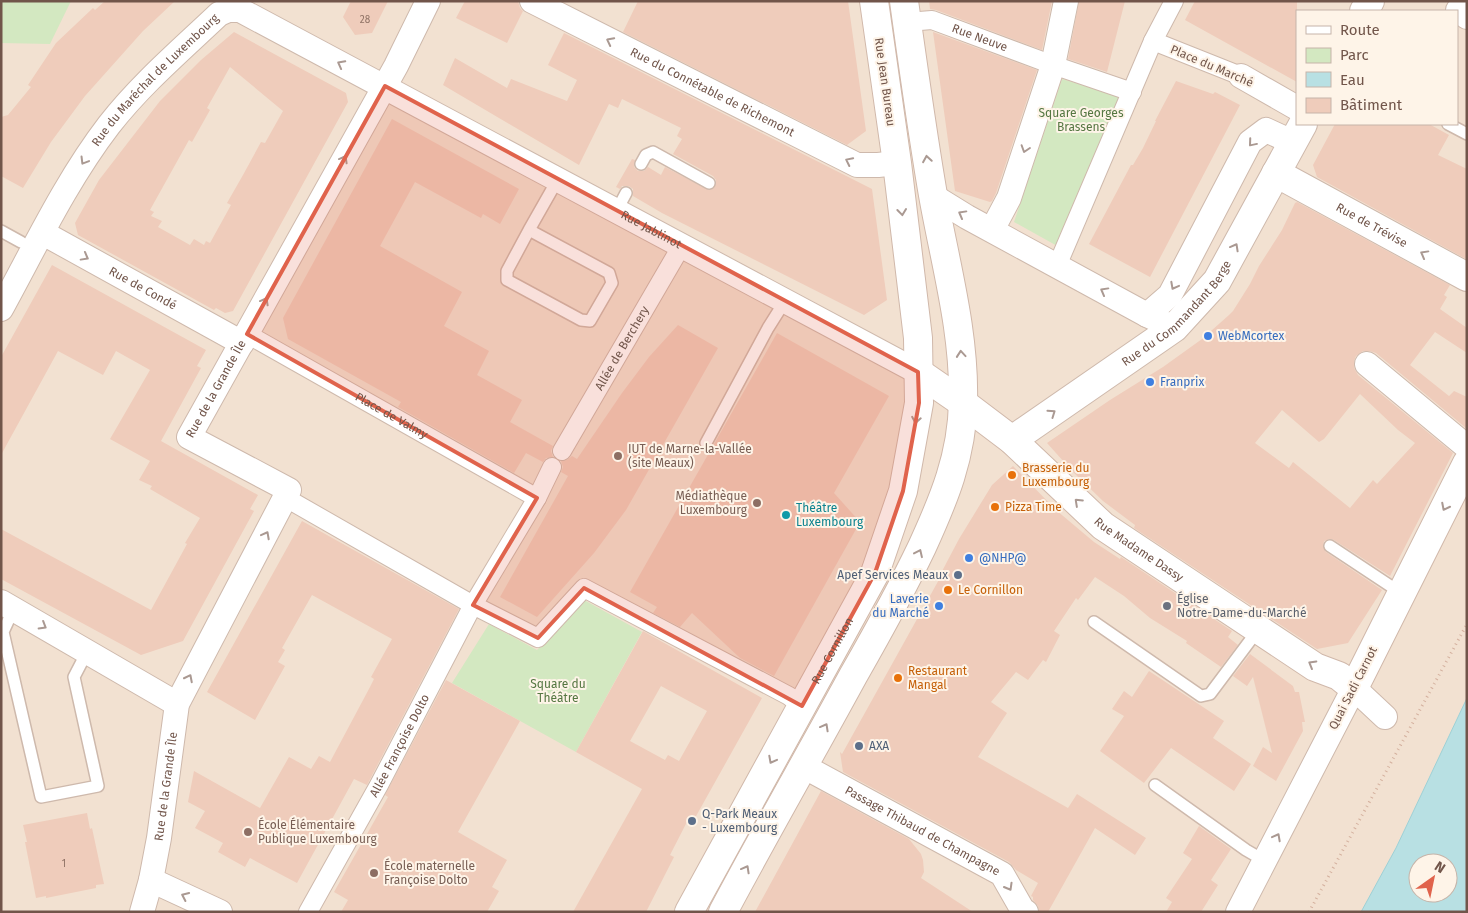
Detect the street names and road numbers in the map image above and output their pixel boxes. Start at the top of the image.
street label: Rue du Maréchal de Luxembourg [89,10,222,149]
street label: Rue Neuve [950,21,1009,54]
street label: Rue Jean Bureau [872,37,898,127]
street label: Place du Marché [1168,42,1256,90]
street label: Rue du Connétable de Richemont [628,45,797,140]
street label: Rue de Trévise [1334,200,1410,250]
street label: Rue Jablinot [618,208,684,252]
street label: Rue du Commandant Berge [1119,258,1234,369]
street label: Rue de Condé [106,264,179,312]
street label: Allée de Berchery [592,303,652,393]
street label: Rue de la Grande Île [183,337,249,440]
street label: Place de Valmy [353,390,430,442]
street label: Rue Madame Dassy [1091,514,1186,584]
street label: Rue Cornillon [809,615,856,686]
street label: Quai Sadi Carnot [1326,644,1380,732]
street label: Allée Françoise Dolto [367,692,432,799]
street label: Rue de la Grande Île [152,731,180,842]
street label: Passage Thibaud de Champagne [843,783,1002,879]

